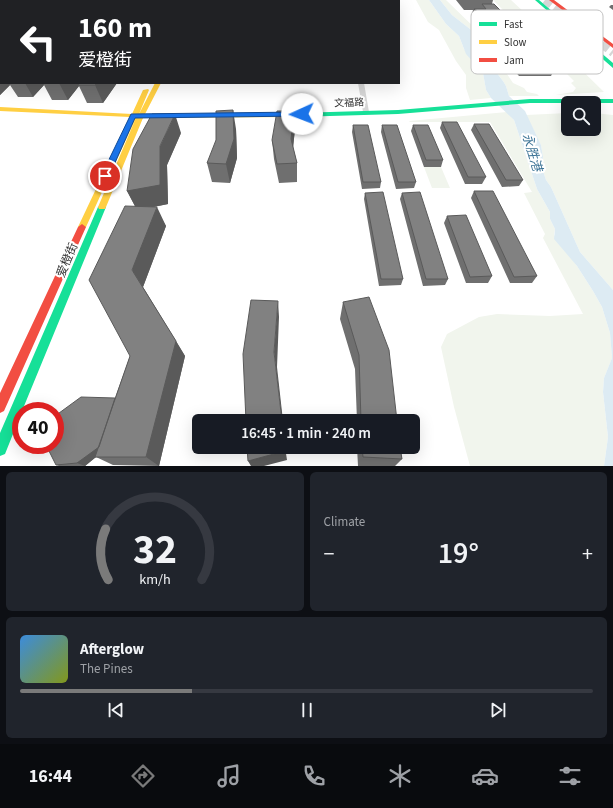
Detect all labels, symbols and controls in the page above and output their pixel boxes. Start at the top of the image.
text: 160 m [78,8,152,48]
legend [471,10,603,74]
icon: left [12,16,64,68]
text: Fast [504,17,523,32]
text: Slow [504,35,527,50]
text: 爱橙街 [78,48,132,73]
text: Jam [504,53,524,68]
position arrow [281,93,323,135]
street label: 文福路 [334,95,364,111]
map controls [561,96,601,136]
button: search [561,96,601,136]
water label: 永胜港 [518,131,547,175]
pin [88,159,122,193]
icon: arrive [94,165,116,187]
street label: 爱橙街 [53,240,82,280]
speed limit sign: 40 [12,402,64,454]
text: 16:45 · 1 min · 240 m [241,423,371,444]
text: Climate [324,513,365,531]
text: 32 [133,519,177,579]
text: 19° [438,532,479,575]
text: − [324,538,334,570]
text: + [582,538,593,570]
text: km/h [139,568,171,589]
text: Afterglow [80,639,144,660]
text: The Pines [80,660,133,678]
icon: previous [105,699,127,721]
icon: pause [296,699,318,721]
icon: next [487,699,509,721]
icon: directions [129,762,157,790]
icon: music [215,762,243,790]
icon: phone [300,762,328,790]
icon: climate [386,762,414,790]
icon: car [471,762,499,790]
icon: filters [556,762,584,790]
text: 16:44 [29,764,72,789]

